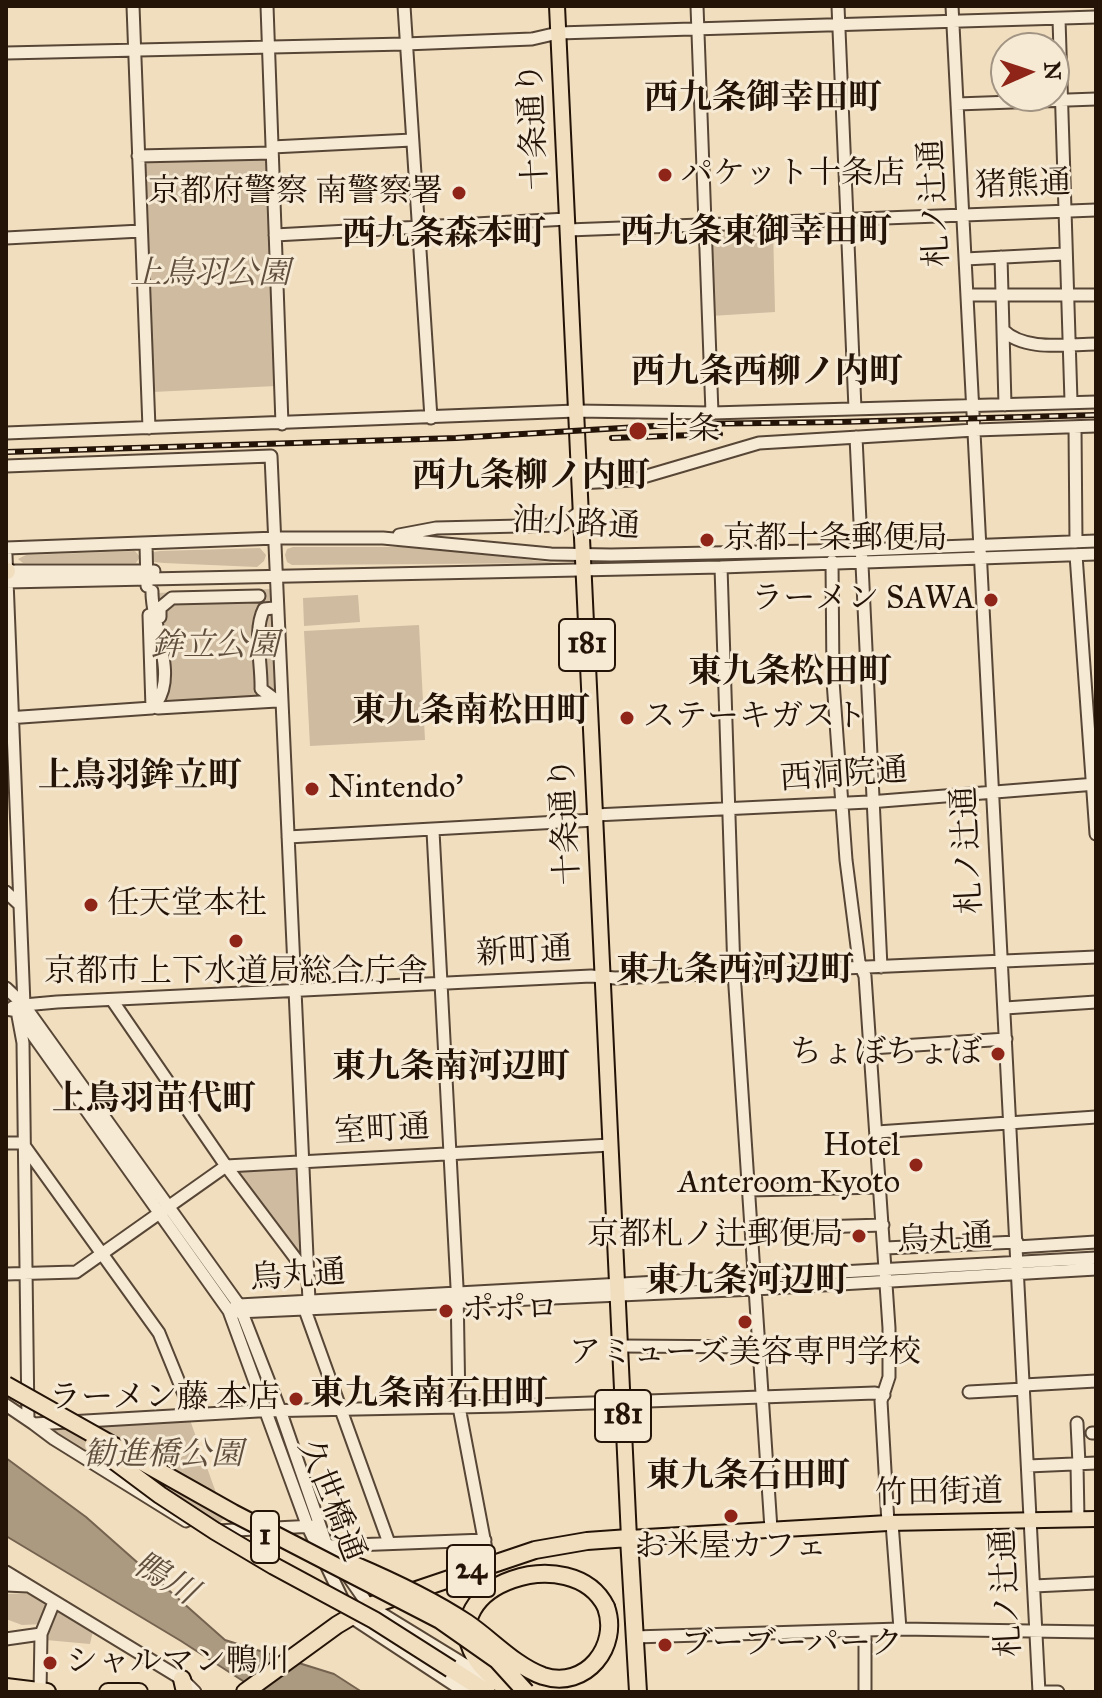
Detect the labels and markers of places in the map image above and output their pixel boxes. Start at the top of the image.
place label: パケット十条店 [681,156,905,194]
marker: パケット十条店 [656,166,674,184]
place label: 京都府警察 南警察署 [148,174,443,212]
marker: 京都府警察 南警察署 [450,184,468,202]
place label: 十条 [656,412,720,450]
marker: 十条 [627,420,649,442]
place label: 京都十条郵便局 [723,521,947,559]
marker: 京都十条郵便局 [698,531,716,549]
place label: ラーメン SAWA [751,581,975,619]
marker: ラーメン SAWA [982,591,1000,609]
place label: ステーキガスト [643,699,867,737]
marker: ステーキガスト [618,709,636,727]
place label: Nintendo’ [328,770,463,808]
marker: Nintendo’ [303,780,321,798]
place label: 任天堂本社 [107,886,267,924]
marker: 任天堂本社 [82,896,100,914]
marker: 京都市上下水道局総合庁舎 [227,932,245,950]
place label: 京都市上下水道局総合庁舎 [44,954,428,992]
place label: ちょぼちょぼ [790,1035,982,1073]
marker: ちょぼちょぼ [989,1045,1007,1063]
place label: Hotel Anteroom Kyoto [678,1128,900,1203]
marker: Hotel Anteroom Kyoto [907,1156,925,1174]
place label: 京都札ノ辻郵便局 [587,1217,843,1255]
marker: 京都札ノ辻郵便局 [850,1227,868,1245]
place label: ポポロ [462,1292,558,1330]
marker: ポポロ [437,1302,455,1320]
marker: アミューズ美容専門学校 [736,1313,754,1331]
place label: アミューズ美容専門学校 [569,1335,921,1373]
place label: ラーメン藤 本店 [49,1380,280,1418]
marker: ラーメン藤 本店 [287,1390,305,1408]
marker: お米屋カフェ [722,1507,740,1525]
place label: お米屋カフェ [635,1529,827,1567]
place label: ブーブーパーク [681,1626,903,1664]
marker: ブーブーパーク [656,1636,674,1654]
place label: シャルマン鴨川 [66,1644,290,1682]
marker: シャルマン鴨川 [41,1654,59,1672]

